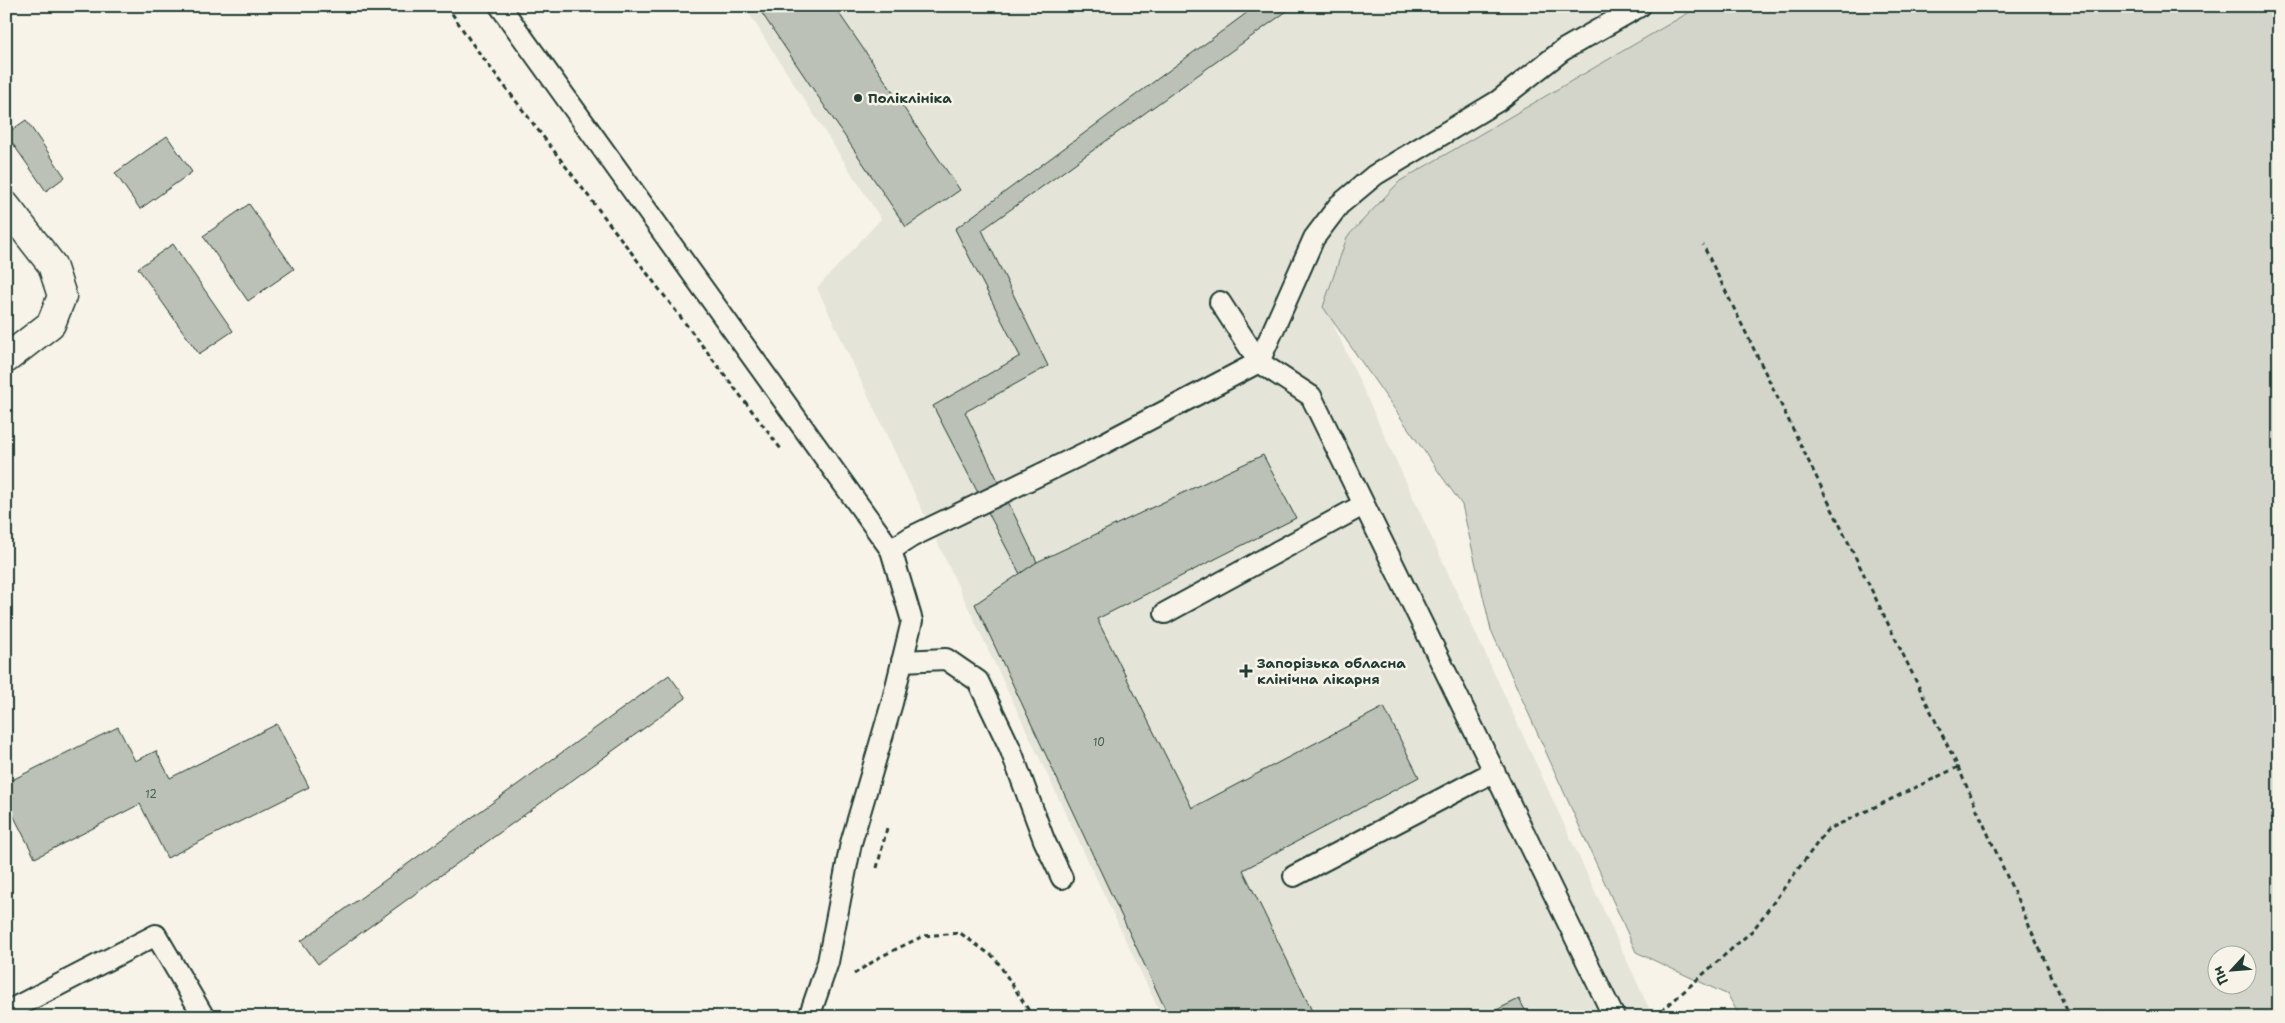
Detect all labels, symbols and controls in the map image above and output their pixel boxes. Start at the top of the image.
place label: Поліклініка [868,89,952,107]
marker: Поліклініка [852,92,864,104]
place label: Запорізька обласна клінічна лікарня [1257,654,1406,688]
marker: Запорізька обласна клінічна лікарня [1239,664,1253,678]
house number: 10 [1093,735,1105,750]
house number: 12 [145,787,157,802]
north arrow [2208,946,2258,996]
text: Пн [2208,963,2232,988]

